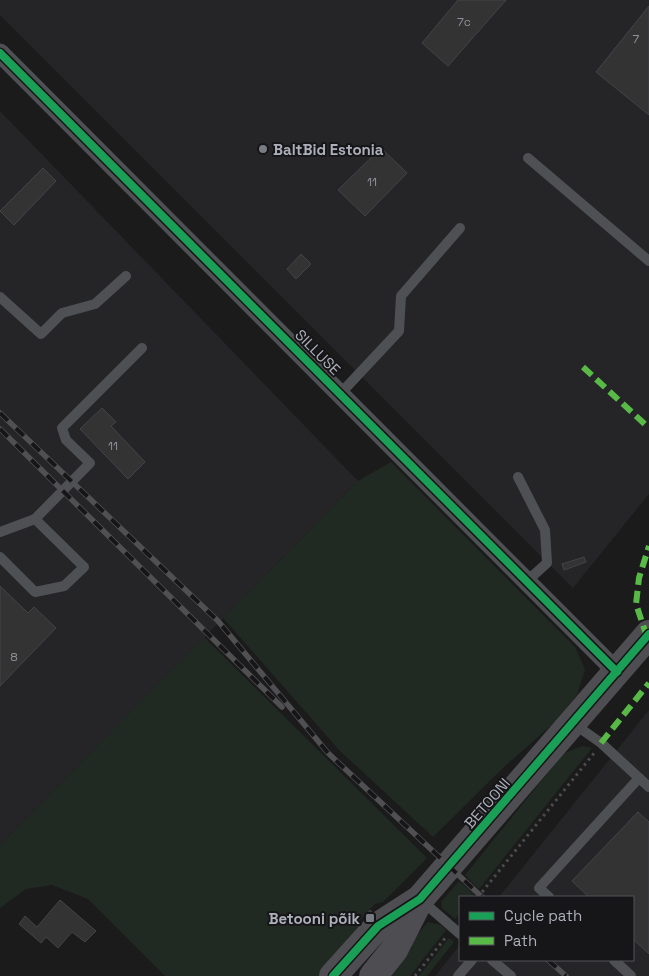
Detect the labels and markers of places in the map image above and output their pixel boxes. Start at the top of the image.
place label: BaltBid Estonia [273,140,384,159]
marker: BaltBid Estonia [257,143,269,155]
place label: Betooni põik [268,909,361,928]
marker: Betooni põik [364,912,376,924]

